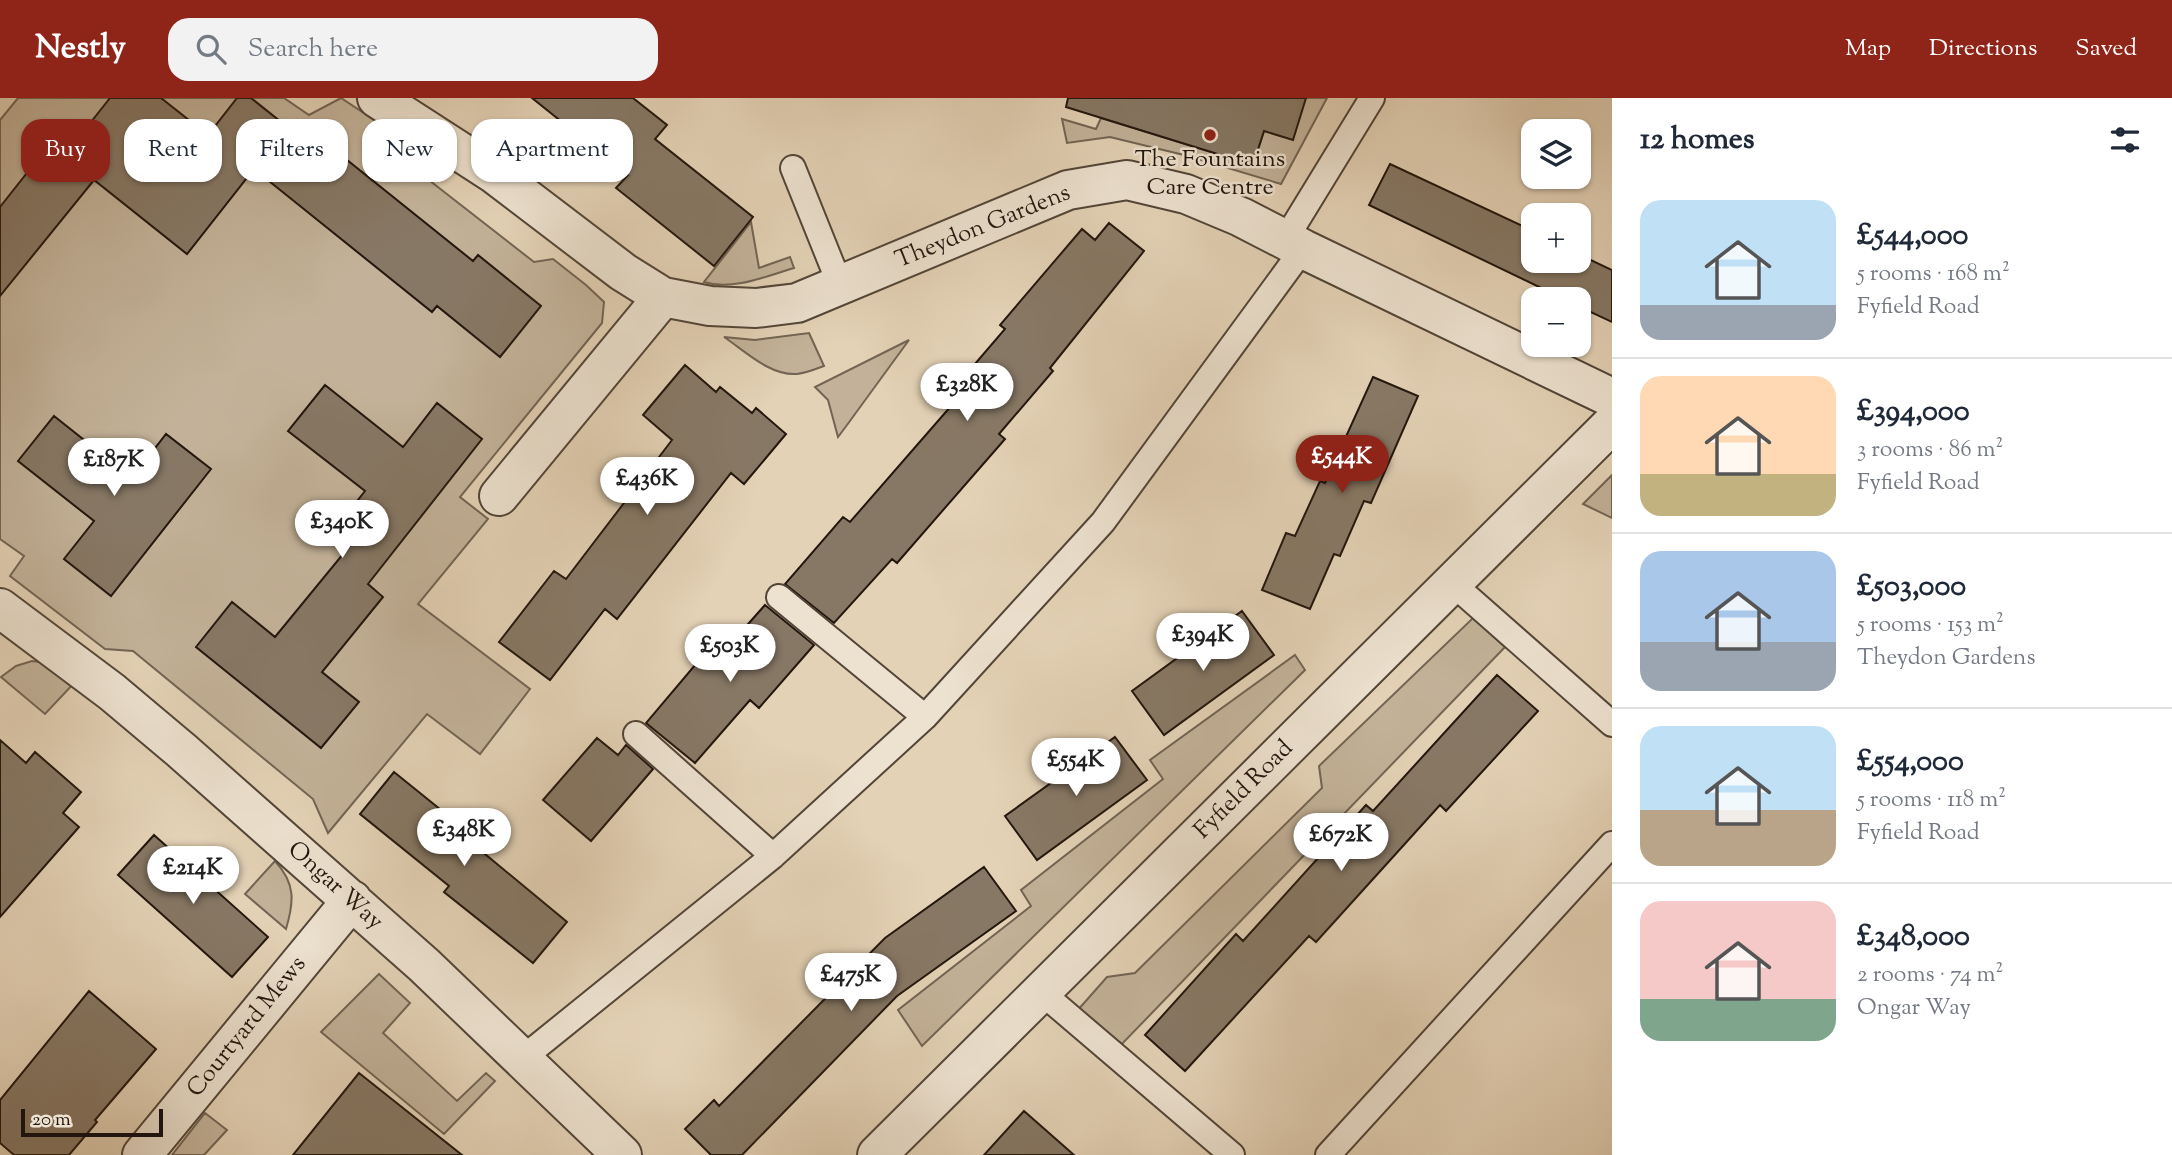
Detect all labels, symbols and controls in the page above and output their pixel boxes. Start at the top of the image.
search box [168,18,658,81]
text: Nestly [35,25,126,73]
icon: search [192,30,230,68]
text: Search here [248,31,378,68]
text: Map [1845,32,1891,66]
text: Directions [1929,32,2037,66]
text: Saved [2075,32,2137,66]
chip: Buy [21,119,110,182]
chip: Rent [124,119,222,182]
chip: Filters [236,119,348,182]
chip: New [362,119,457,182]
chip: Apartment [471,119,633,182]
map controls [1521,119,1591,357]
button: layers [1521,119,1591,189]
text: 12 homes [1640,119,1755,162]
icon: filters [2106,121,2144,159]
marker: The Fountains Care Centre [1202,127,1218,143]
place label: The Fountains Care Centre [1135,143,1285,205]
street label: Theydon Gardens [890,176,1076,278]
button: + [1521,203,1591,273]
text: £544,000 [1857,215,1968,258]
icon: home [1696,228,1780,312]
text: 5 rooms · 168 m² [1857,258,2010,291]
button: − [1521,287,1591,357]
text: Fyfield Road [1857,291,1980,324]
pin: £328K [918,364,1016,423]
text: £328K [936,369,998,402]
text: £394,000 [1857,391,1970,434]
icon: home [1696,404,1780,488]
text: 3 rooms · 86 m² [1857,434,2003,467]
pin: £544K [1293,436,1391,495]
pin: £187K [65,438,163,498]
text: £544K [1312,441,1372,474]
text: £187K [84,444,144,477]
pin: £436K [598,458,696,517]
text: £436K [616,463,678,496]
text: Fyfield Road [1857,467,1980,500]
pin: £340K [293,500,391,560]
text: £340K [311,506,373,539]
text: £503,000 [1857,566,1966,609]
icon: home [1696,579,1780,663]
text: 5 rooms · 153 m² [1857,609,2004,642]
pin: £394K [1154,614,1252,673]
text: £394K [1172,619,1234,652]
pin: £503K [681,624,779,684]
text: £503K [701,630,759,663]
text: Theydon Gardens [1857,642,2036,675]
street label: Fyfield Road [1187,732,1302,847]
pin: £554K [1027,738,1125,798]
text: £554,000 [1857,741,1964,784]
text: £554K [1048,744,1105,777]
icon: home [1696,754,1780,838]
text: 5 rooms · 118 m² [1857,784,2006,817]
pin: £348K [415,808,513,868]
text: £348K [433,814,495,847]
pin: £672K [1292,814,1390,873]
text: Fyfield Road [1857,817,1980,850]
text: £672K [1310,819,1372,852]
street label: Ongar Way [279,834,391,938]
pin: £214K [144,846,242,906]
text: £214K [163,852,223,885]
text: £348,000 [1857,916,1970,959]
icon: home [1696,929,1780,1013]
street label: Courtyard Mews [179,949,315,1105]
pin: £475K [802,954,900,1013]
text: £475K [821,959,881,992]
text: 2 rooms · 74 m² [1857,959,2003,992]
text: Ongar Way [1857,992,1971,1025]
scale bar [21,1106,163,1138]
text: 20 m [32,1107,71,1134]

